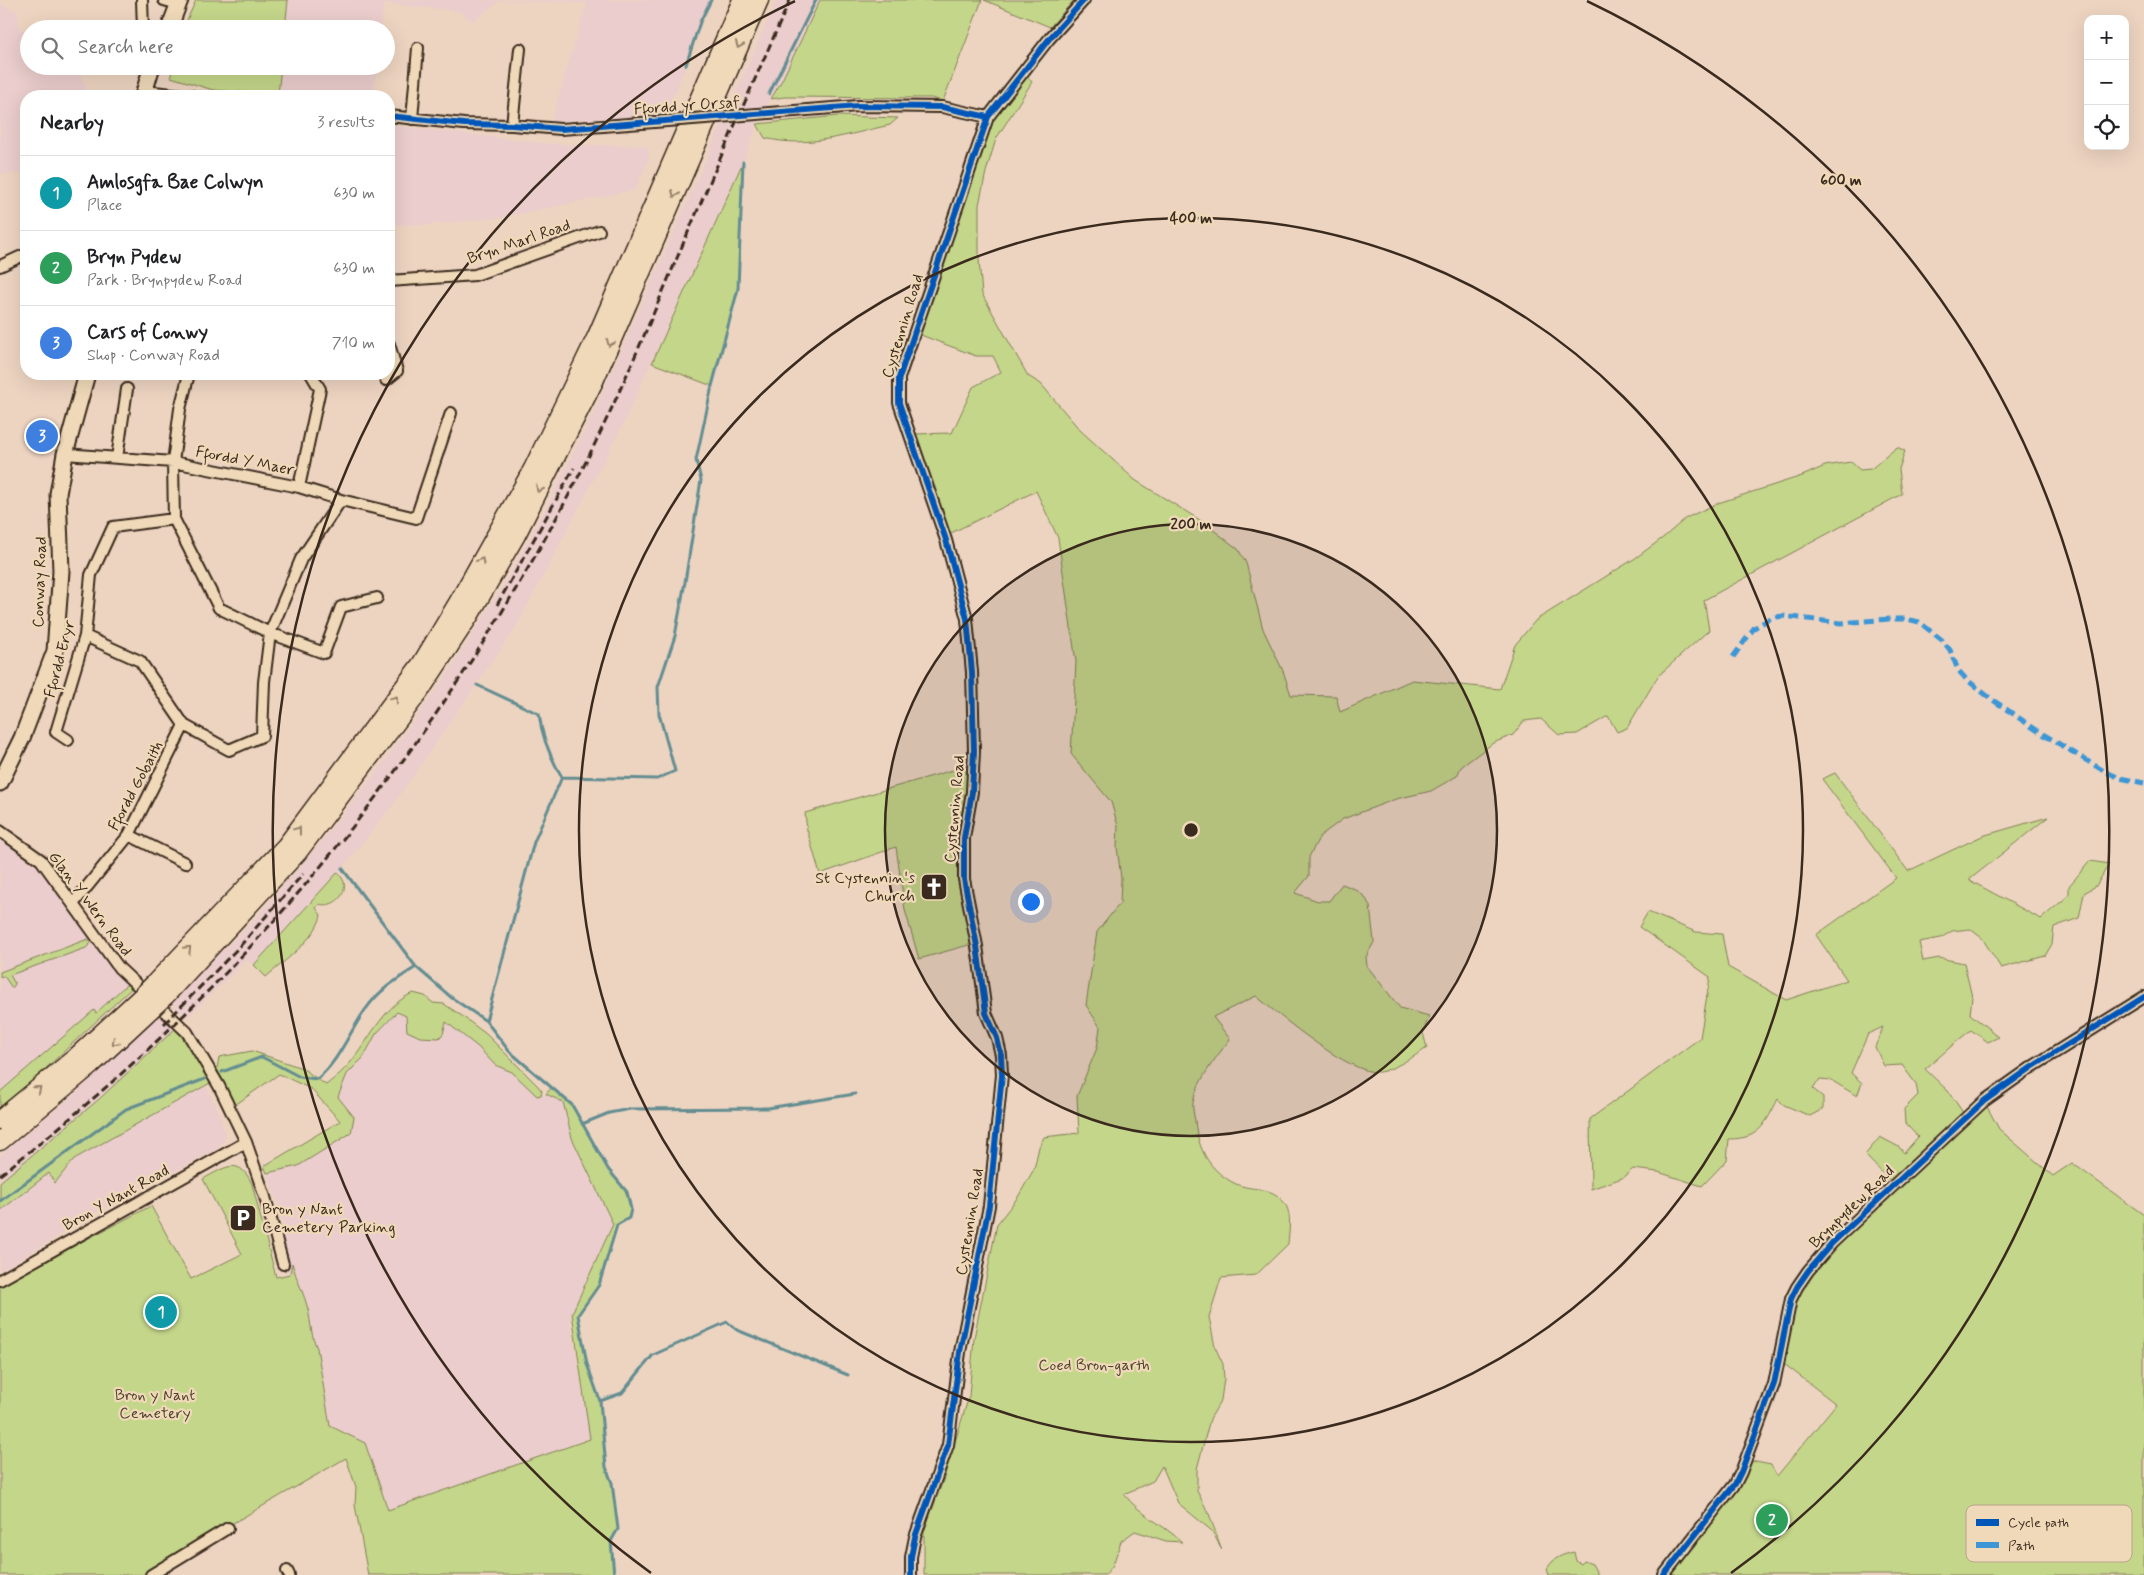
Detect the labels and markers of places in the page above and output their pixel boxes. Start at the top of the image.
pin: 3 [26,417,58,455]
centre of rings [1182,821,1200,839]
place label: St Cystennin's Church [815,868,915,907]
church icon: St Cystennin's Church [919,872,949,902]
place label: Bron y Nant Cemetery Parking [262,1199,396,1238]
parking icon: Bron y Nant Cemetery Parking [228,1203,258,1233]
pin: 1 [145,1293,177,1331]
pin: 2 [1756,1501,1788,1539]

